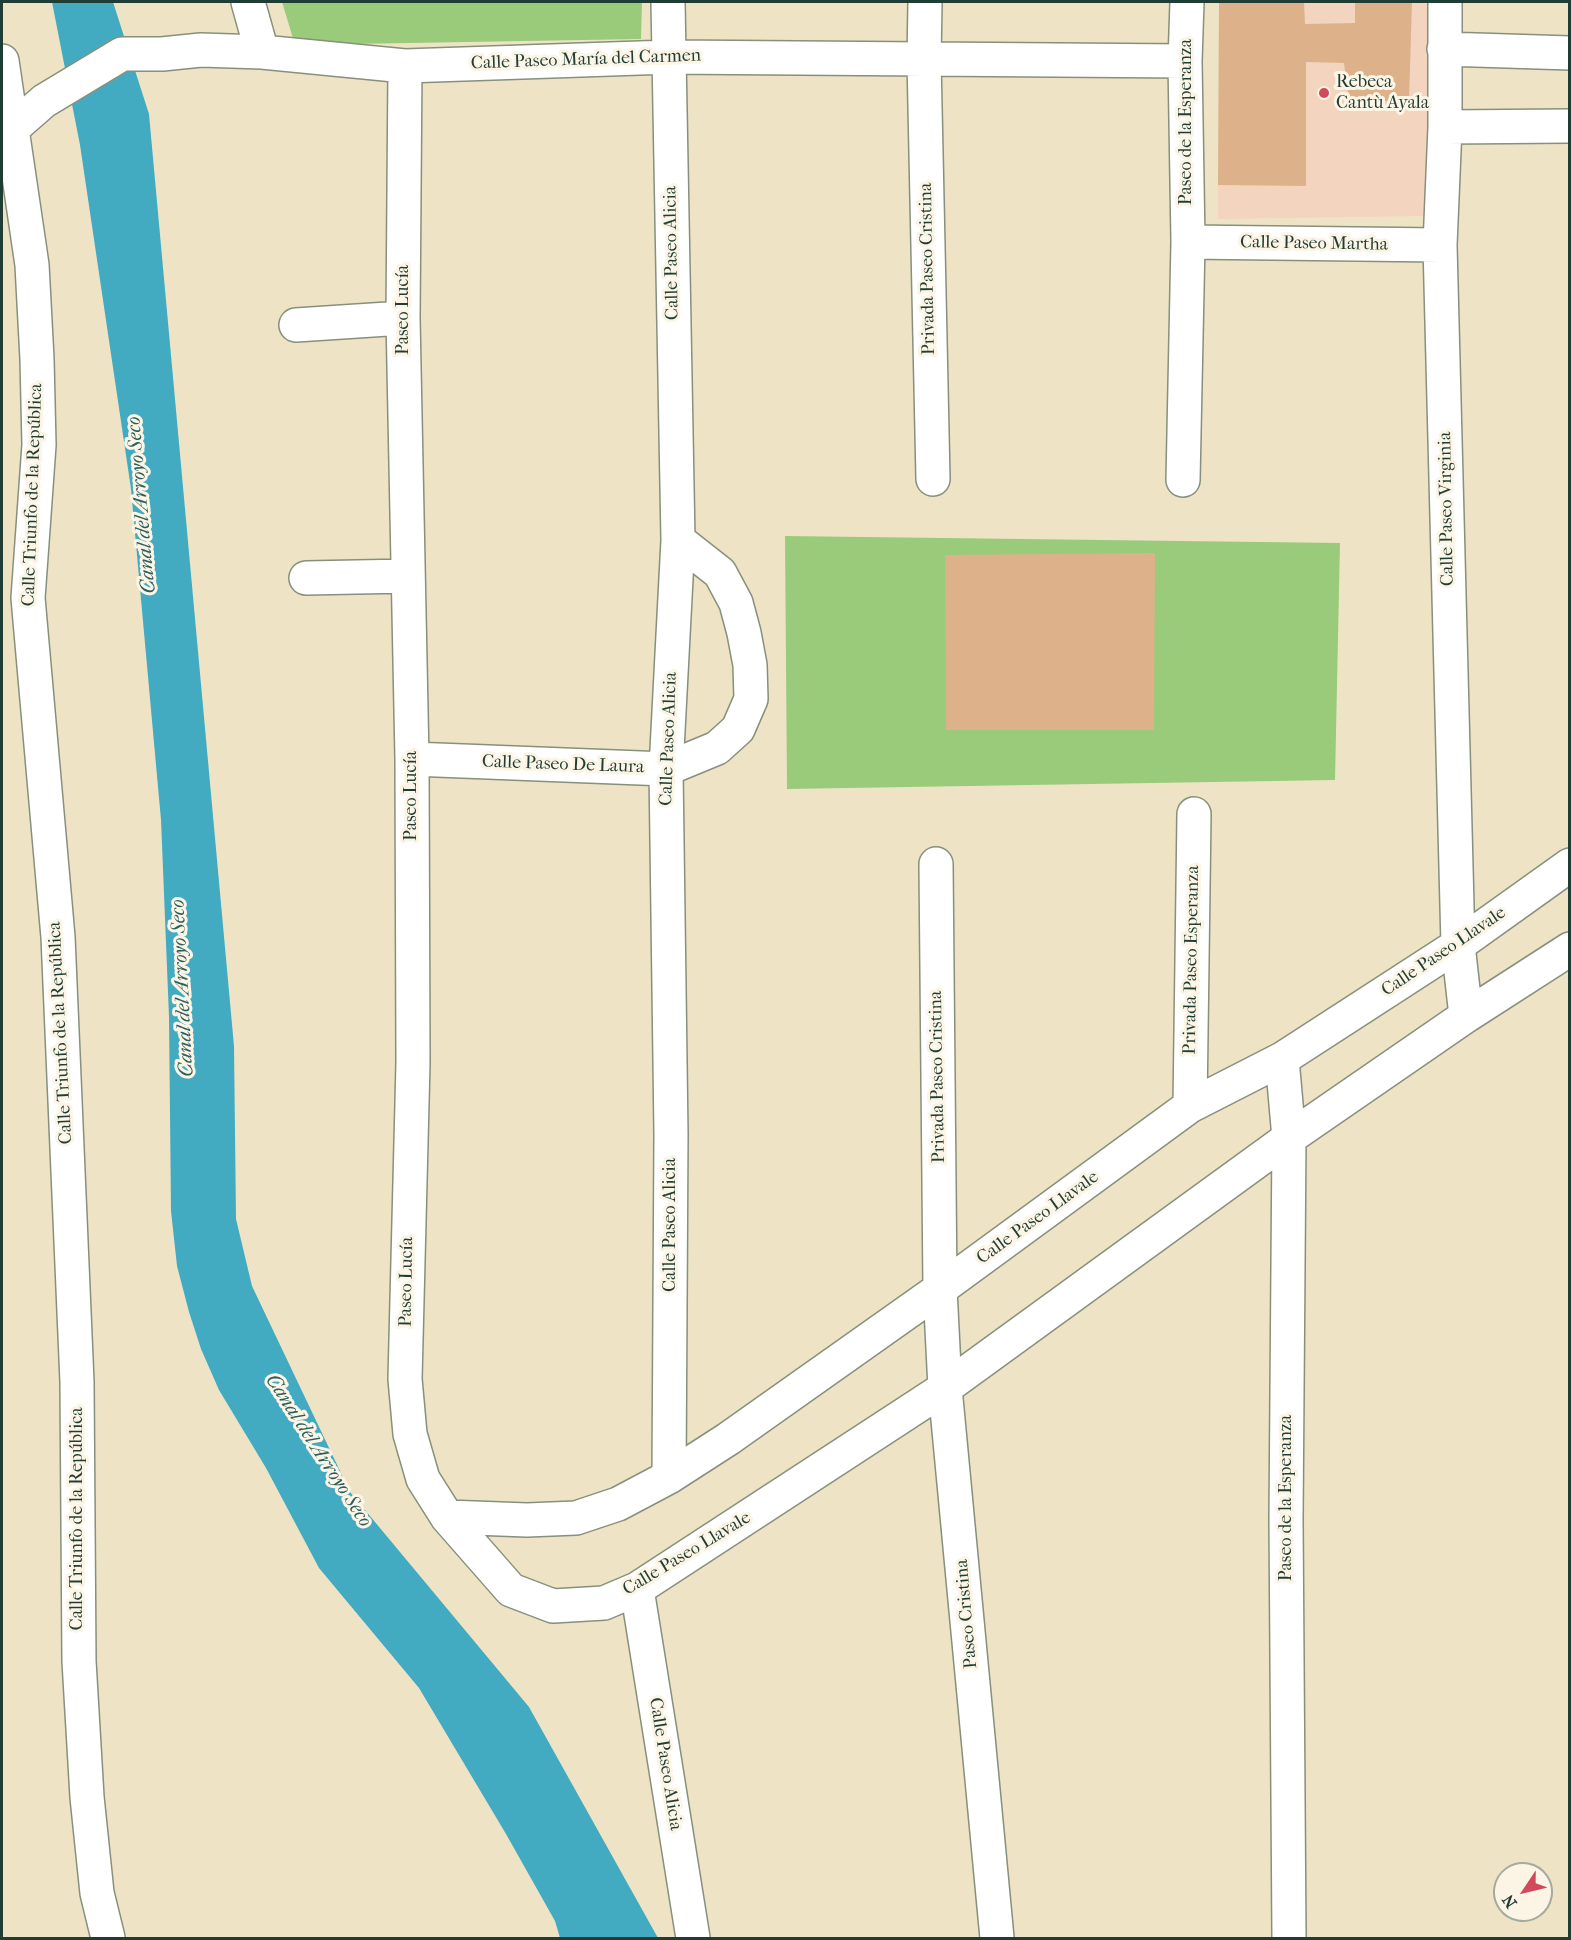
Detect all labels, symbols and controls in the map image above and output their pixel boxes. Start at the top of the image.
street label: Paseo de la Esperanza [1176,39,1198,205]
street label: Calle Paseo María del Carmen [471,45,701,75]
place label: Rebeca Cantù Ayala [1336,72,1429,115]
marker: Rebeca Cantù Ayala [1317,86,1331,100]
street label: Privada Paseo Cristina [916,183,940,355]
street label: Calle Paseo Alicia [660,186,684,320]
street label: Calle Paseo Martha [1240,232,1388,256]
street label: Paseo Lucía [393,265,415,355]
street label: Calle Triunfo de la República [18,383,48,607]
water label: Canal del Arroyo Seco [122,415,162,595]
street label: Calle Paseo Virginia [1435,432,1459,586]
street label: Calle Paseo Alicia [656,672,682,806]
street label: Paseo Lucía [401,751,423,841]
street label: Calle Paseo De Laura [481,751,645,779]
street label: Privada Paseo Esperanza [1180,865,1204,1055]
water label: Canal del Arroyo Seco [166,899,200,1077]
street label: Calle Paseo Llavale [1378,902,1510,1002]
street label: Calle Triunfo de la República [44,921,78,1145]
street label: Privada Paseo Cristina [926,991,950,1163]
street label: Calle Paseo Alicia [660,1158,682,1292]
street label: Calle Paseo Llavale [973,1167,1103,1269]
street label: Paseo Lucía [395,1237,419,1327]
water label: Canal del Arroyo Seco [260,1370,376,1532]
street label: Calle Triunfo de la República [67,1408,89,1630]
street label: Paseo de la Esperanza [1276,1415,1298,1581]
street label: Calle Paseo Llavale [619,1507,755,1601]
street label: Paseo Cristina [951,1558,983,1670]
street label: Calle Paseo Alicia [644,1696,686,1832]
north arrow [1493,1862,1553,1922]
text: N [1498,1891,1521,1912]

